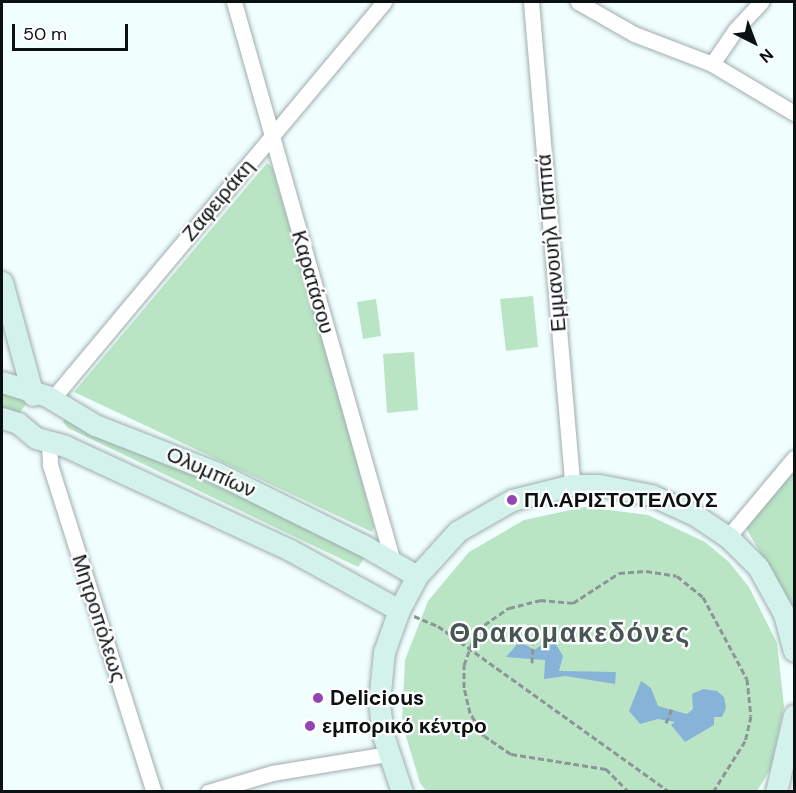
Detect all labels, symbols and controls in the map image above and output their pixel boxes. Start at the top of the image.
scale bar [15,12,130,50]
north arrow [724,12,784,72]
text: 50 m [23,22,67,46]
text: N [755,44,778,67]
street label: Εμμανουήλ Παππά [531,153,571,333]
street label: Ζαφειράκη [177,154,259,246]
street label: Καρατάσου [286,227,340,337]
street label: Ολυμπίων [162,441,260,503]
place label: ΠΛ.ΑΡΙΣΤΟΤΕΛΟΥΣ [524,487,717,513]
marker: ΠΛ.ΑΡΙΣΤΟΤΕΛΟΥΣ [505,493,519,507]
street label: Μητροπόλεως [67,551,131,685]
district label: Θρακομακεδόνες [449,617,691,649]
place label: Delicious [330,685,424,711]
marker: Delicious [311,691,325,705]
place label: εμπορικό κέντρο [322,713,487,739]
marker: εμπορικό κέντρο [303,719,317,733]

